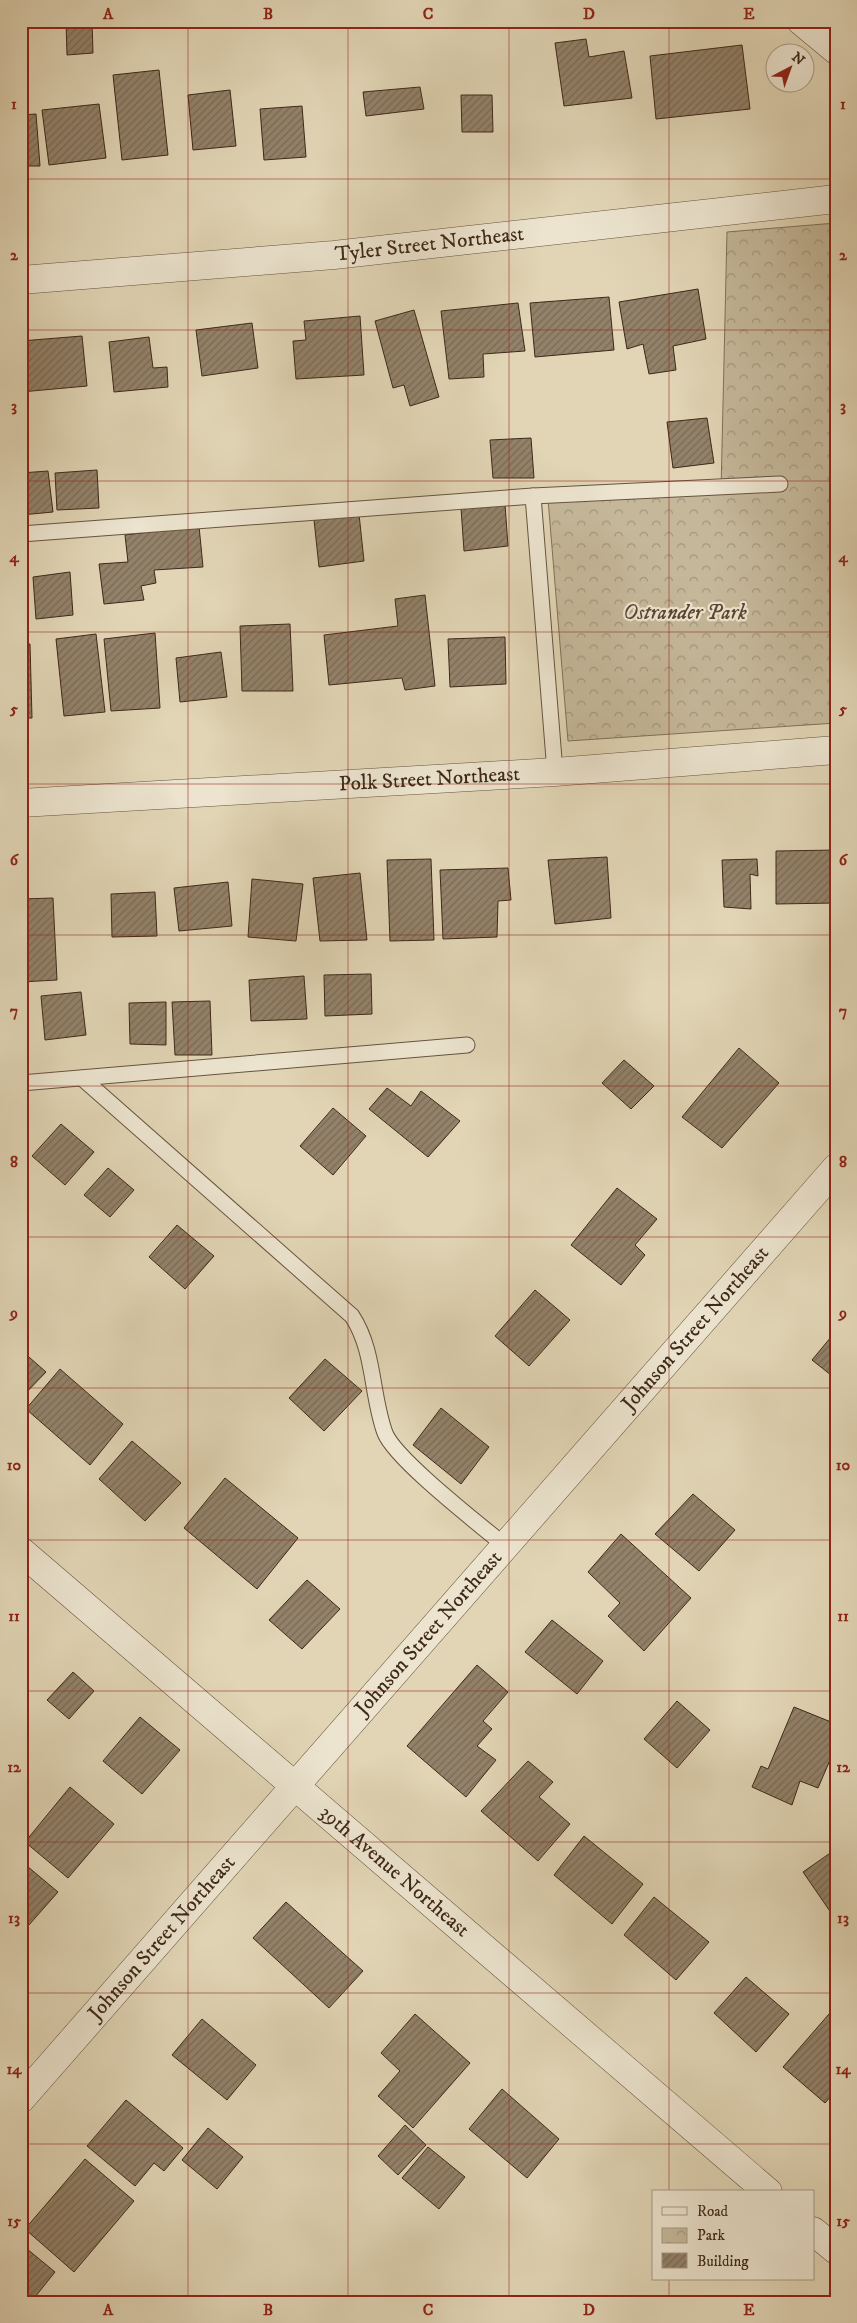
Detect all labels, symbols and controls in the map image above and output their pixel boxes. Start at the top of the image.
text: A [102,4,114,24]
text: B [263,4,273,24]
text: C [423,4,433,24]
text: D [583,4,595,24]
text: E [743,4,755,24]
north arrow [764,42,814,92]
text: N [788,48,808,70]
text: 1 [11,94,17,114]
text: 1 [840,94,846,114]
street label: Tyler Street Northeast [334,221,525,268]
text: 2 [10,245,19,265]
text: 2 [839,245,848,265]
text: 3 [11,396,17,416]
text: 3 [840,396,846,416]
text: 4 [8,547,19,567]
text: 4 [837,547,848,567]
park label: Ostrander Park [623,600,747,626]
text: 5 [9,699,18,719]
text: 5 [838,699,847,719]
street label: Polk Street Northeast [338,761,521,798]
text: 6 [10,850,20,870]
text: 6 [839,850,849,870]
text: 7 [10,1001,18,1021]
text: 7 [839,1001,847,1021]
text: 8 [10,1152,18,1172]
text: 8 [839,1152,847,1172]
street label: Johnson Street Northeast [615,1240,775,1418]
text: 9 [9,1303,18,1323]
text: 9 [838,1303,847,1323]
text: 10 [7,1455,22,1475]
text: 10 [836,1455,851,1475]
street label: Johnson Street Northeast [348,1545,508,1723]
text: 11 [8,1606,20,1626]
text: 11 [837,1606,849,1626]
text: 12 [7,1757,22,1777]
text: 12 [836,1757,851,1777]
street label: 39th Avenue Northeast [314,1800,475,1943]
street label: Johnson Street Northeast [81,1850,241,2027]
text: 13 [8,1908,20,1928]
text: 13 [837,1908,849,1928]
text: 14 [6,2059,22,2079]
text: 14 [835,2059,851,2079]
legend [652,2190,814,2280]
text: Road [697,2202,729,2221]
text: 15 [7,2211,21,2231]
text: 15 [836,2211,850,2231]
text: Park [697,2226,726,2245]
text: Building [697,2252,749,2271]
text: A [102,2300,114,2320]
text: B [263,2300,273,2320]
text: C [423,2300,433,2320]
text: D [583,2300,595,2320]
text: E [743,2300,755,2320]

